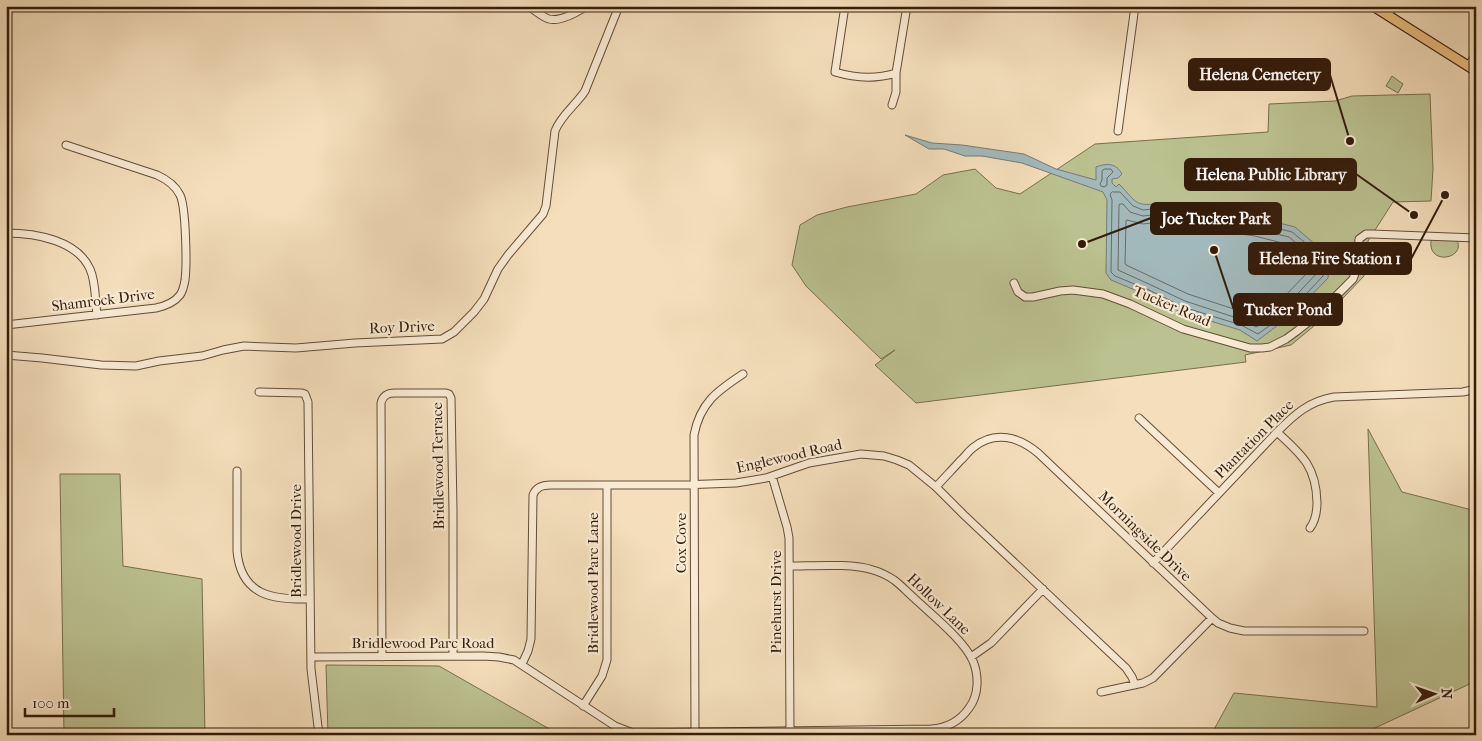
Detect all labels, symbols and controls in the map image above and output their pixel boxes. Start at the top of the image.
callout: Helena Cemetery [1189,59,1330,90]
text: Helena Cemetery [1199,65,1322,85]
callout: Helena Public Library [1185,159,1356,190]
text: Helena Public Library [1195,165,1348,185]
callout: Joe Tucker Park [1151,203,1281,234]
text: Joe Tucker Park [1159,209,1272,229]
callout: Helena Fire Station 1 [1249,243,1411,274]
text: Helena Fire Station 1 [1259,249,1401,268]
street label: Tucker Road [1130,282,1214,331]
street label: Shamrock Drive [50,285,156,315]
callout: Tucker Pond [1234,294,1342,325]
text: Tucker Pond [1243,300,1333,319]
street label: Roy Drive [369,317,436,337]
street label: Plantation Place [1211,395,1298,482]
street label: Bridlewood Terrace [428,402,448,530]
street label: Englewood Road [734,435,844,477]
street label: Bridlewood Drive [287,483,305,598]
street label: Morningside Drive [1095,487,1196,585]
street label: Bridlewood Parc Lane [584,512,602,654]
street label: Cox Cove [672,512,690,573]
street label: Pinehurst Drive [767,550,785,654]
street label: Hollow Lane [904,569,975,639]
street label: Bridlewood Parc Road [352,634,495,652]
north arrow [1410,668,1460,718]
scale bar [25,686,114,718]
text: N [1438,688,1455,700]
text: 100 m [32,694,70,712]

